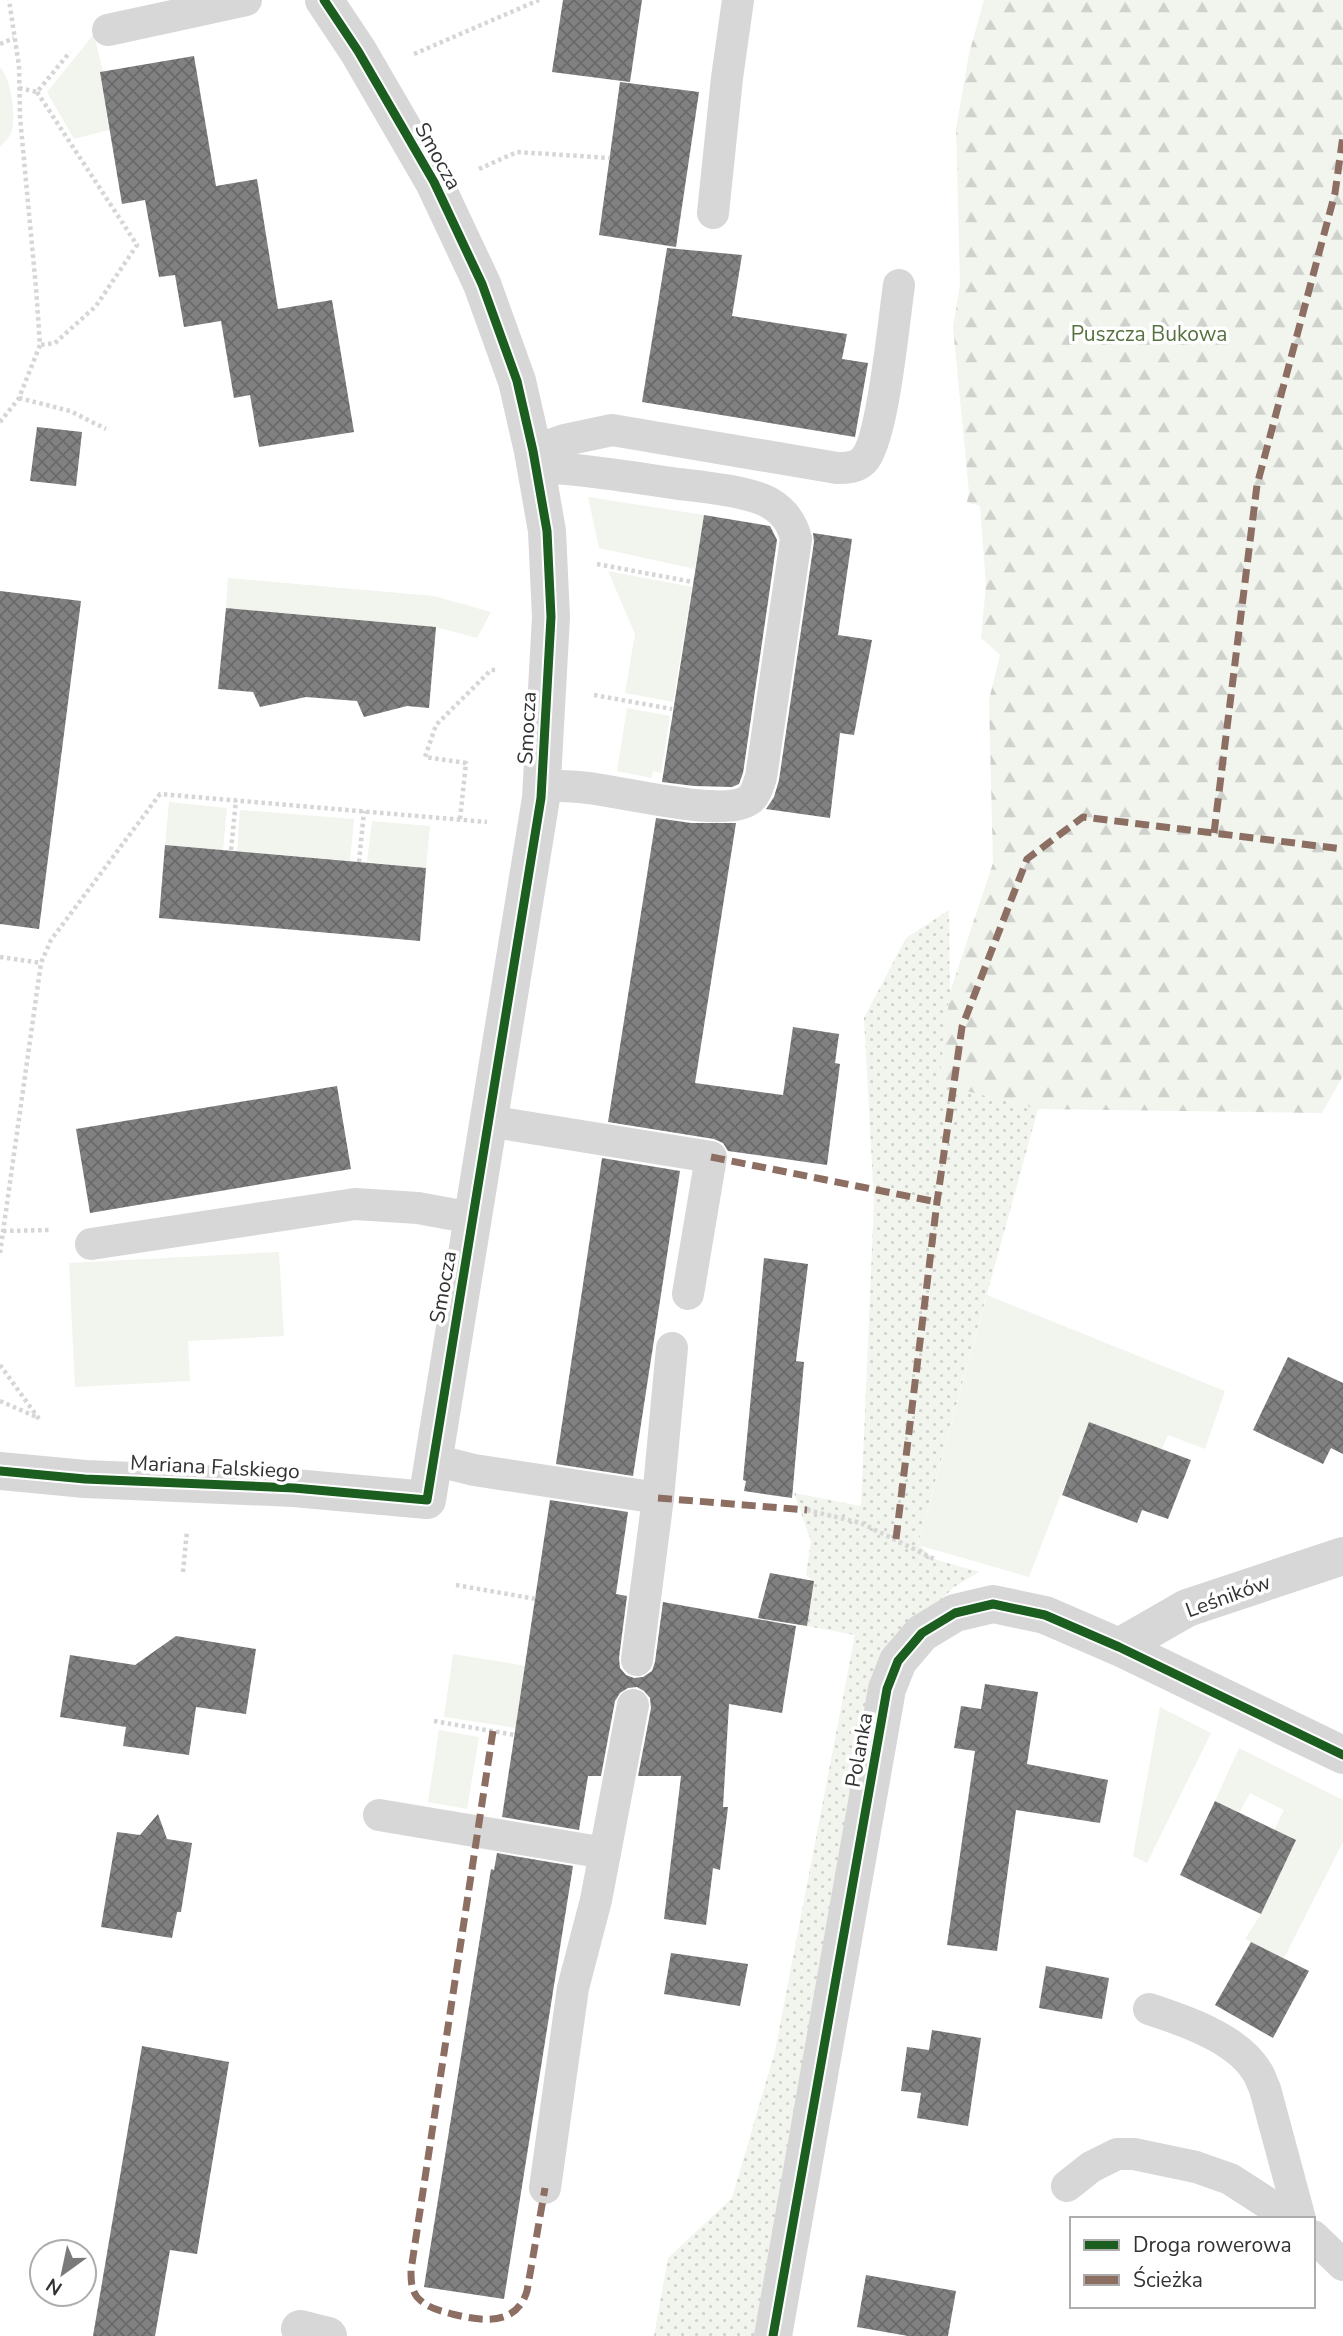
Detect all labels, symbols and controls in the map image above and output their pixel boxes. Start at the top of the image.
street label: Smocza [408,117,468,195]
park label: Puszcza Bukowa [1071,320,1227,348]
street label: Smocza [511,691,543,765]
street label: Smocza [423,1249,463,1325]
street label: Mariana Falskiego [129,1449,301,1485]
street label: Leśników [1181,1568,1275,1624]
street label: Polanka [839,1710,879,1790]
legend [1070,2217,1315,2308]
text: Droga rowerowa [1133,2231,1292,2259]
north arrow [28,2238,98,2308]
text: Ścieżka [1133,2266,1203,2294]
text: N [41,2272,67,2301]

